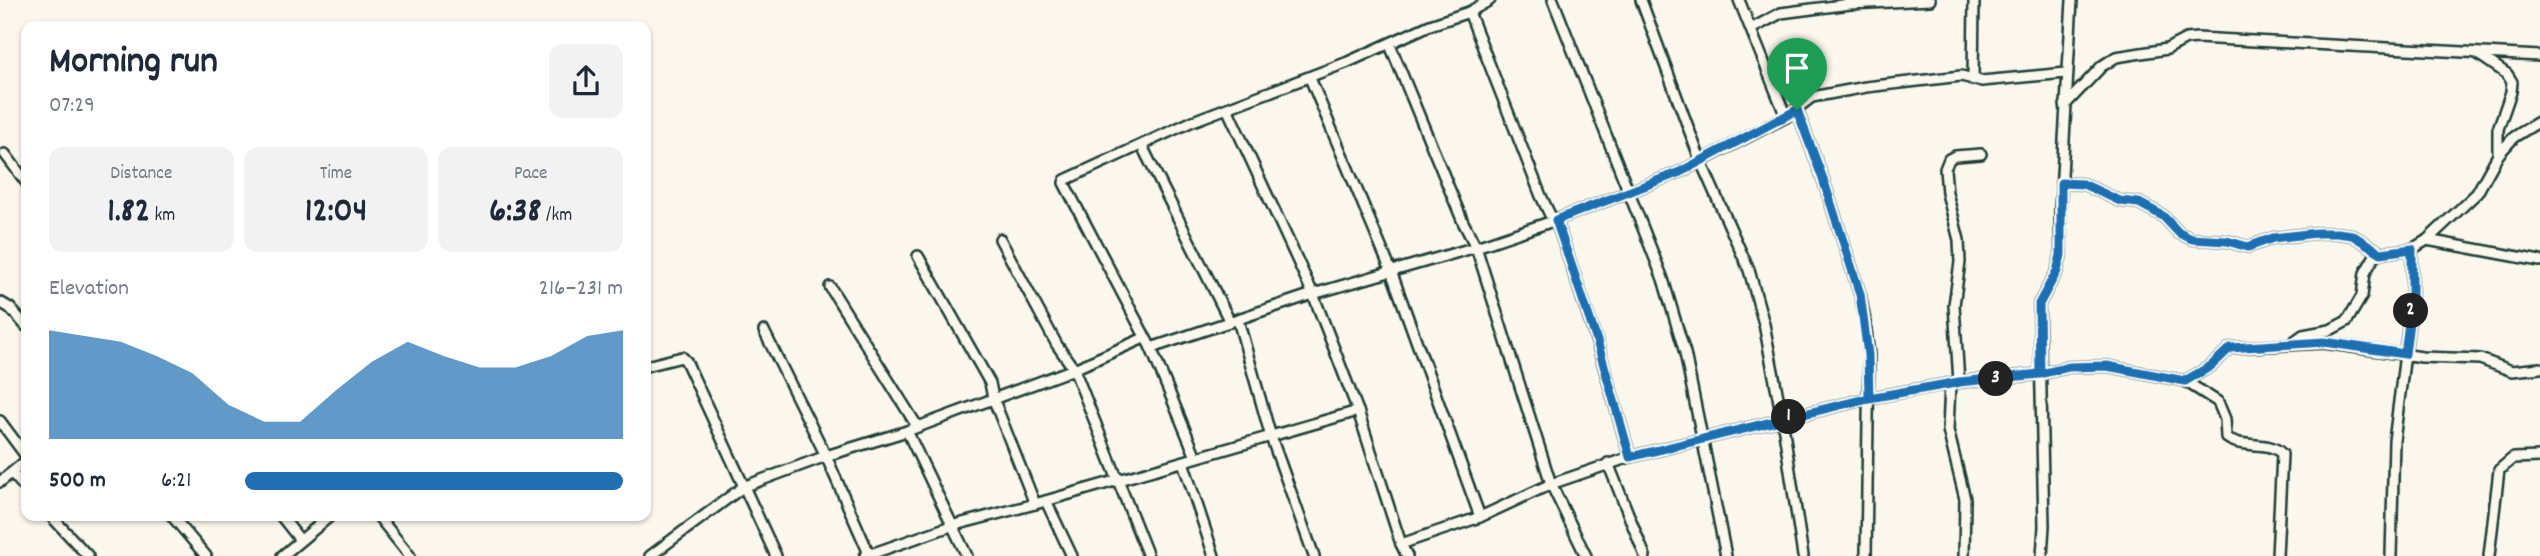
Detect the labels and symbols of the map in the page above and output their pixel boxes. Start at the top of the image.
pin [1767,38,1827,110]
pin: 2 [2394,294,2428,328]
pin: 3 [1979,362,2014,396]
pin: 1 [1772,400,1806,434]

